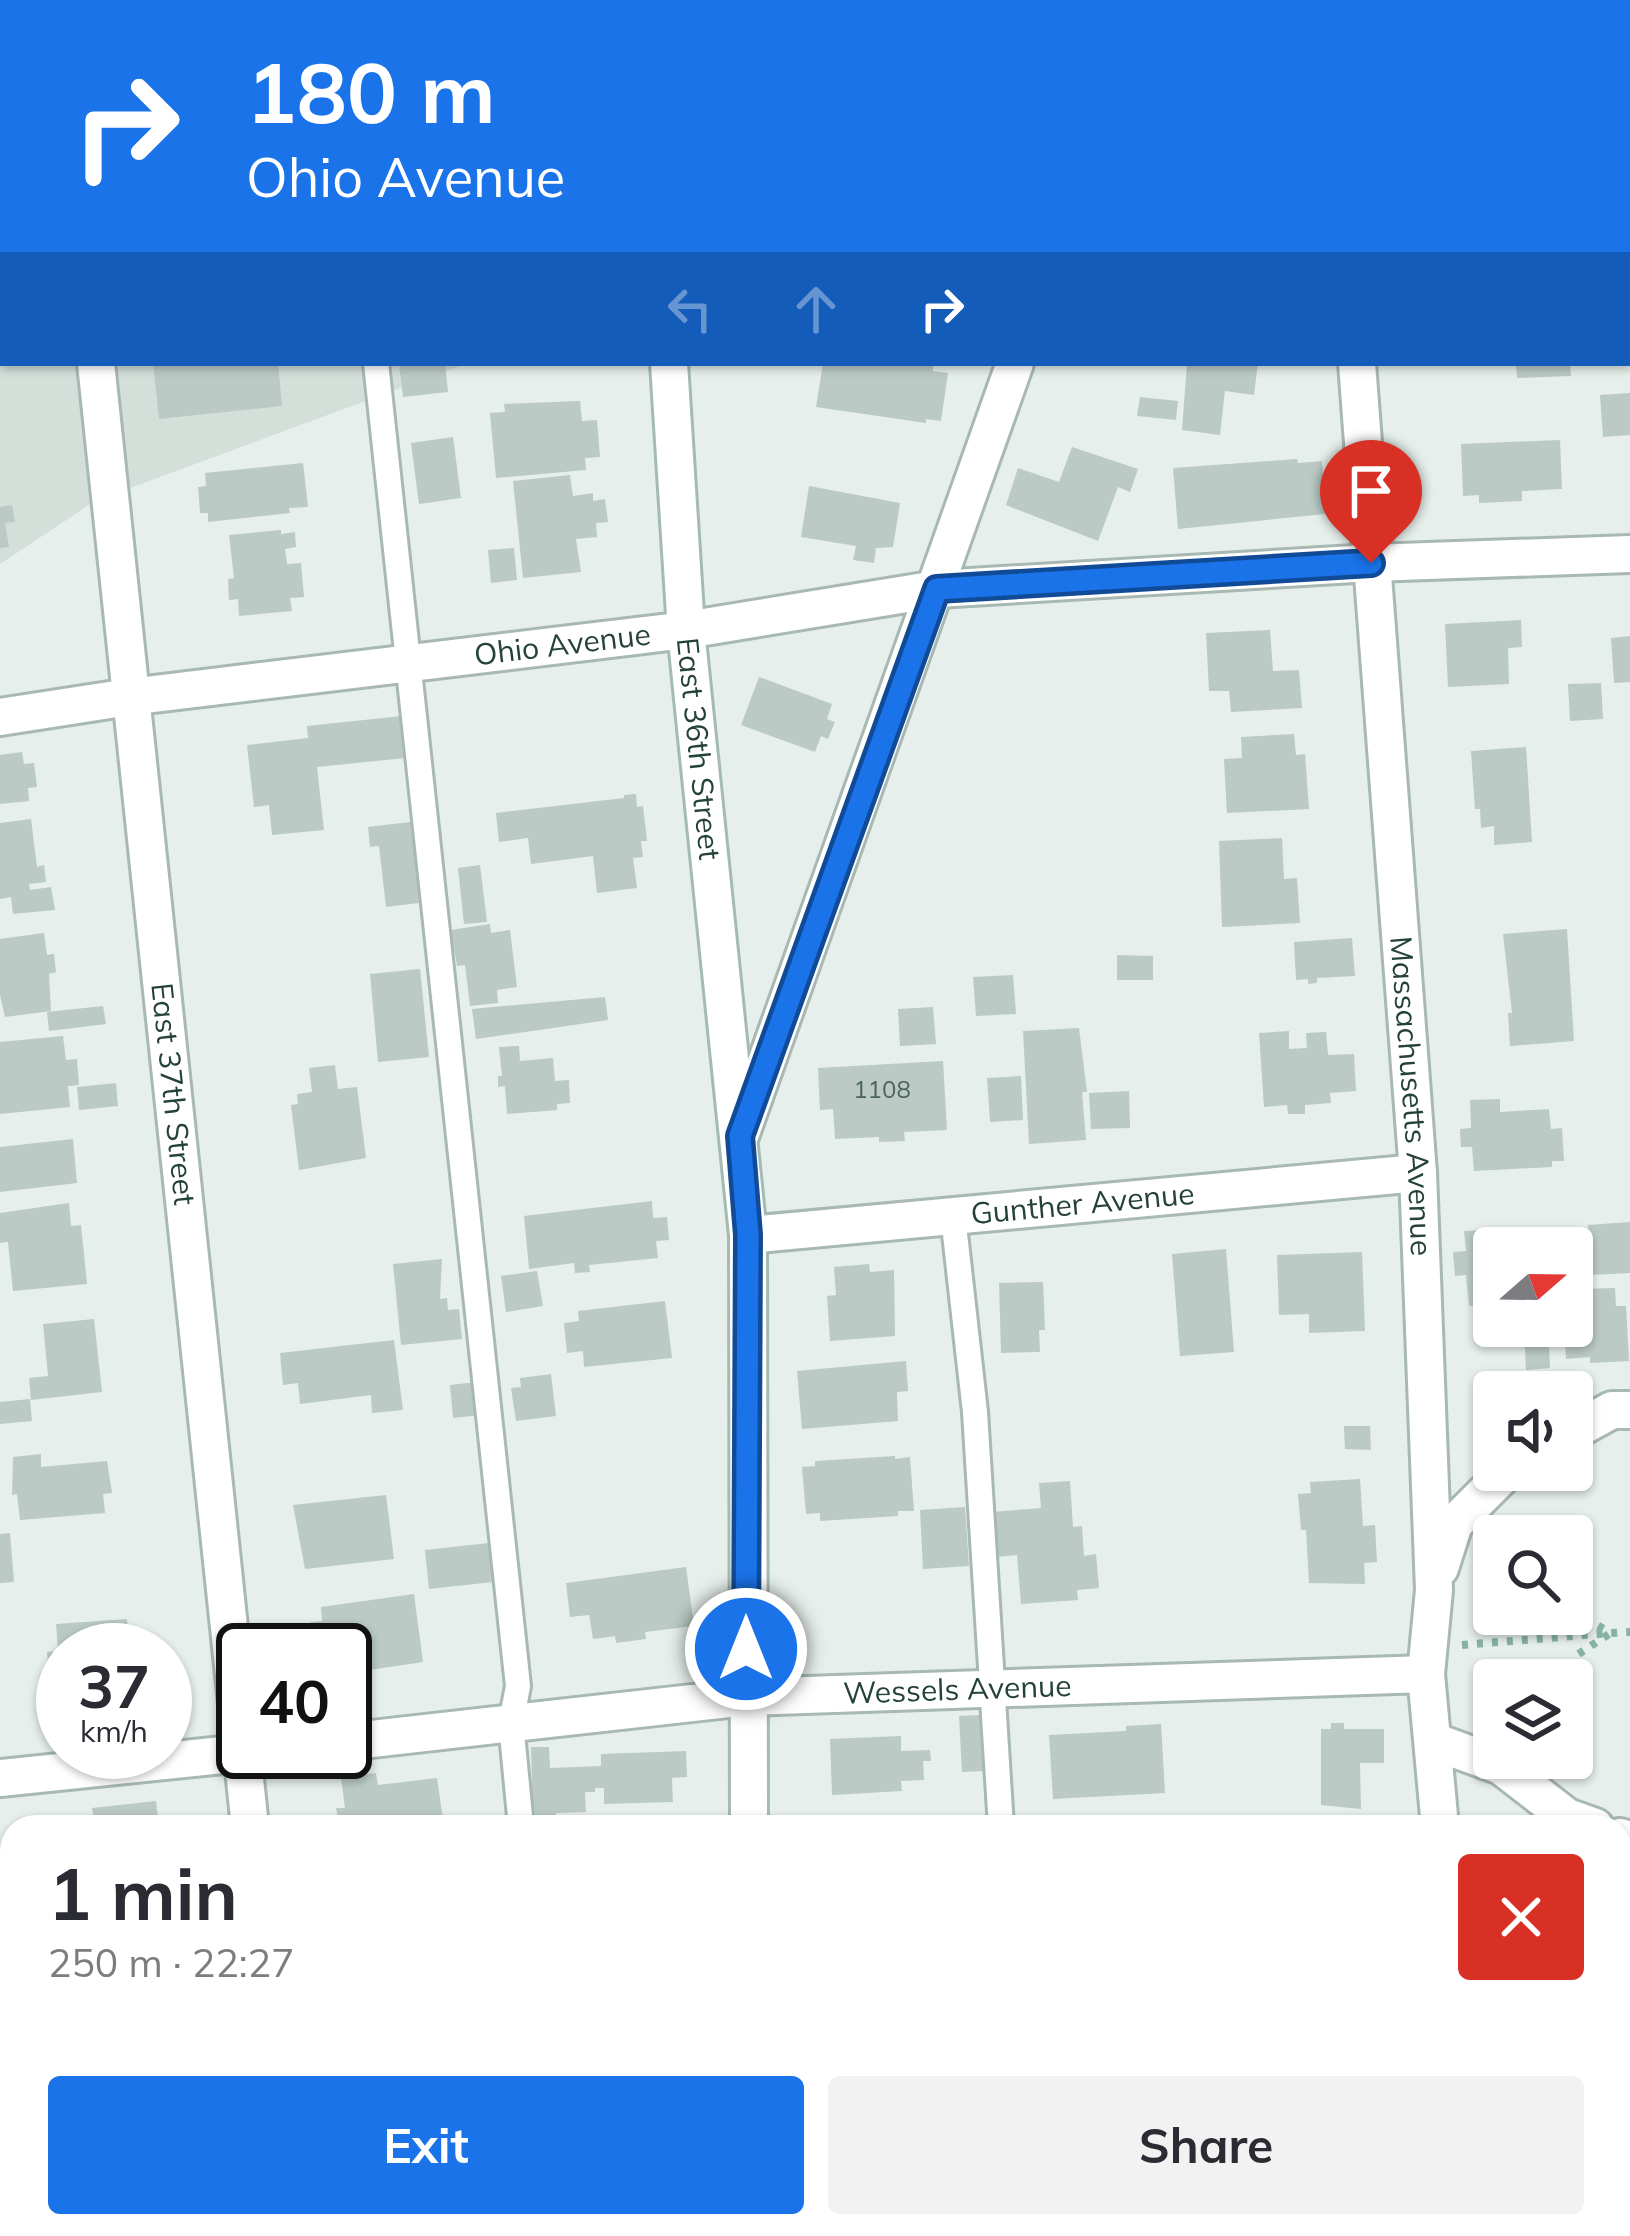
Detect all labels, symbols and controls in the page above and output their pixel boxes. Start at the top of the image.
text: 180 m [246,39,496,144]
icon: right [48,48,204,204]
text: Ohio Avenue [246,143,565,211]
icon: left [657,276,723,342]
icon: ahead [783,276,849,342]
icon: right [909,276,975,342]
pin [1320,440,1422,563]
icon: arrive [1338,458,1404,524]
street label: Ohio Avenue [472,614,653,673]
street label: East 36th Street [669,636,729,862]
street label: Massachusetts Avenue [1382,935,1441,1257]
street label: East 37th Street [143,981,204,1207]
house number: 1108 [853,1074,911,1104]
street label: Gunther Avenue [969,1174,1196,1232]
north arrow [1473,1227,1593,1347]
map controls [1473,1227,1593,1779]
button: sound [1473,1371,1593,1491]
button: search [1473,1515,1593,1635]
position arrow [683,1586,809,1712]
speed limit sign: 40 [216,1623,372,1779]
text: 37 [78,1648,150,1723]
button: layers [1473,1659,1593,1779]
street label: Wessels Avenue [843,1666,1072,1712]
text: km/h [80,1712,148,1750]
text: 1 min [48,1848,238,1938]
button: close [1458,1854,1584,1980]
text: 250 m · 22:27 [48,1938,294,1987]
button: Exit [48,2076,804,2214]
button: Share [828,2076,1584,2214]

